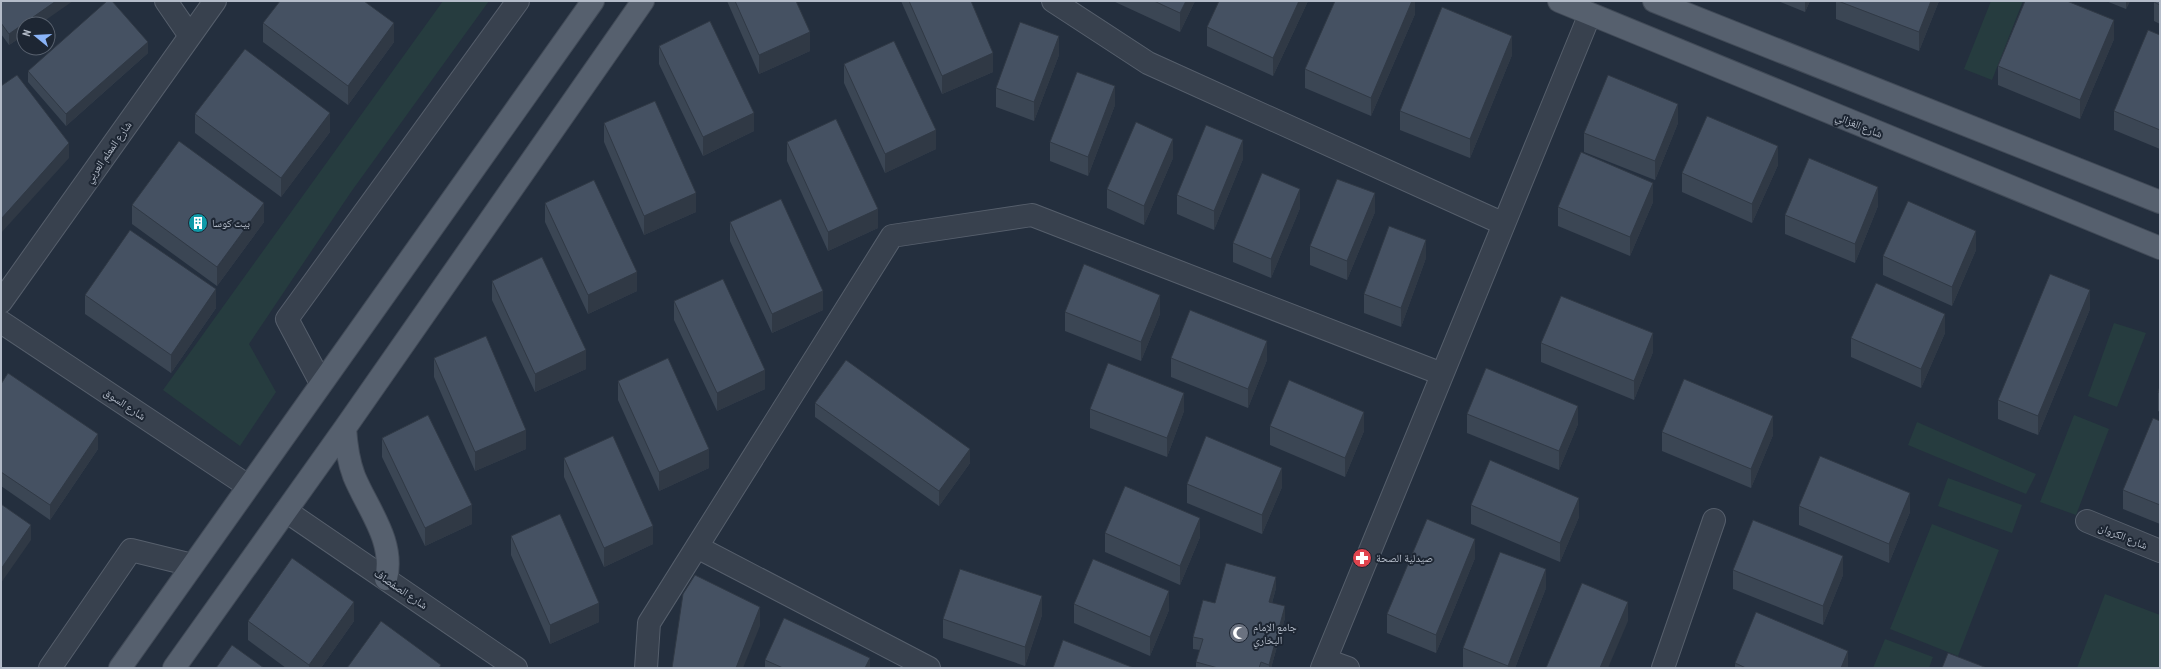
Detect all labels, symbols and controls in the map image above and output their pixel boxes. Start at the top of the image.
north arrow [16,16,56,56]
text: N [19,28,34,38]
street label: شارع الغزالي [1833,109,1885,142]
street label: شارع المعلم العربي [81,118,136,187]
building icon: بيت كوسا [187,212,209,234]
place label: بيت كوسا [212,216,250,230]
street label: شارع السوق [101,385,149,423]
street label: شارع الكروان [2096,520,2150,552]
pharmacy icon: صيدلية الصحة [1351,547,1373,569]
place label: صيدلية الصحة [1376,551,1433,565]
street label: شارع الصفصاف [372,566,430,612]
place label: جامع الإمام البخاري [1253,620,1297,649]
mosque icon: جامع الإمام البخاري [1228,622,1250,644]

